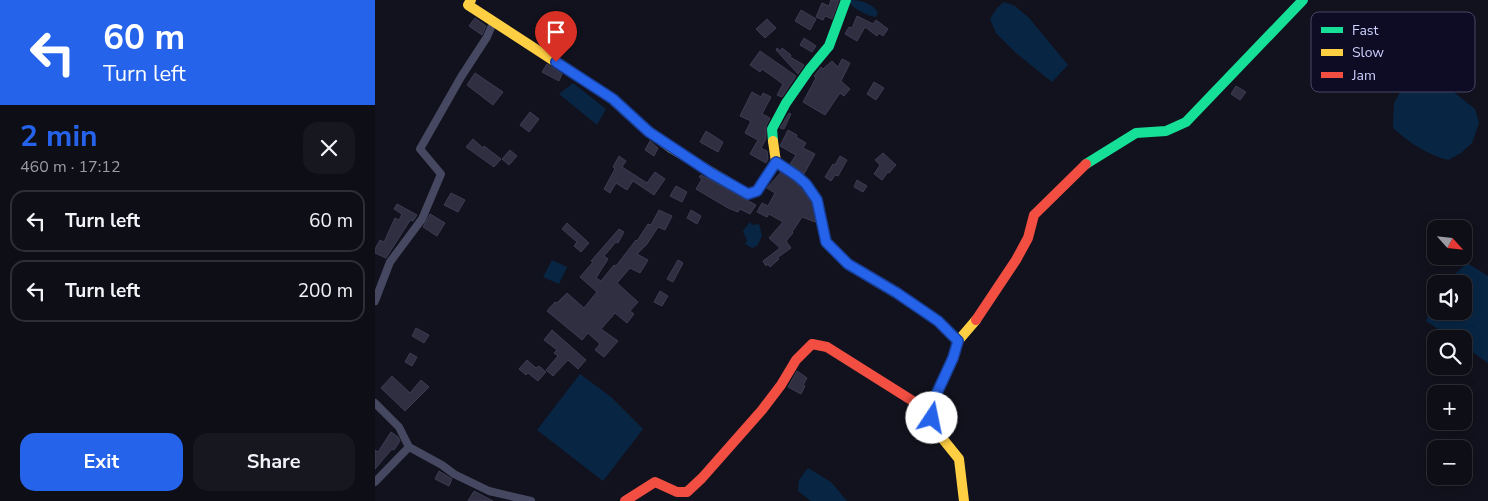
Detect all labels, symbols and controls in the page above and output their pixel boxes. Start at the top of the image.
pin [535,11,577,62]
legend [1311,12,1475,92]
text: 60 m [103,14,185,61]
icon: arrive [542,18,570,46]
icon: left [20,20,85,85]
text: Fast [1352,21,1378,40]
text: Slow [1352,43,1384,62]
text: Turn left [103,59,186,89]
text: Jam [1351,66,1376,85]
text: 2 min [20,116,98,157]
button: close [303,122,355,174]
text: 460 m · 17:12 [20,156,121,178]
icon: left [22,207,50,235]
text: Turn left [65,208,140,234]
text: 60 m [309,208,353,234]
north arrow [1427,220,1473,265]
map controls [1427,220,1472,485]
button: sound [1427,275,1472,320]
icon: left [22,277,50,305]
text: Turn left [65,278,140,304]
text: 200 m [298,278,353,304]
button: search [1427,330,1472,375]
button: + [1427,385,1472,430]
position arrow [905,391,957,443]
button: Exit [20,433,183,491]
button: Share [193,433,355,491]
button: − [1427,440,1472,485]

